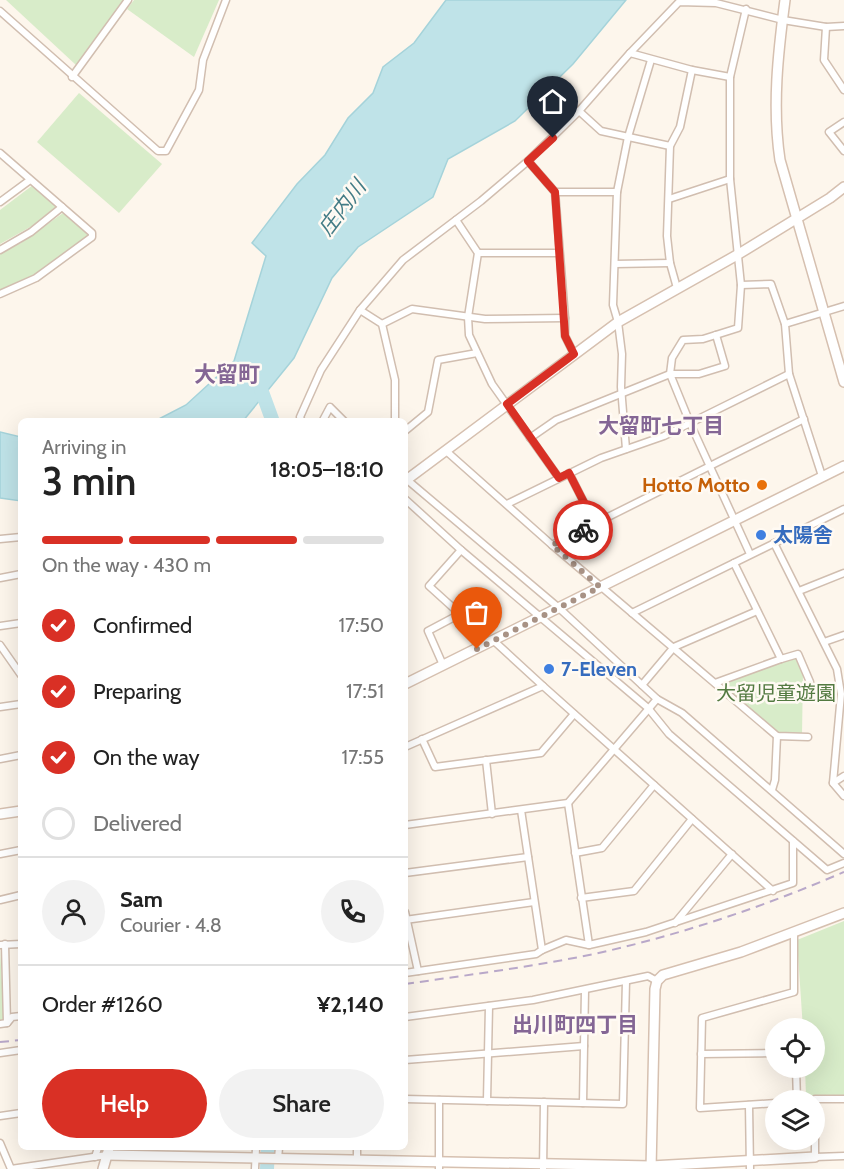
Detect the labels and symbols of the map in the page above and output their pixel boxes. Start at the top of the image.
pin [527,76,578,138]
water label: 庄内川 [313,173,372,240]
district label: 大留町 [194,361,260,388]
district label: 大留町七丁目 [598,413,724,438]
place label: Hotto Motto [642,473,750,497]
marker: Hotto Motto [755,478,769,492]
courier [553,500,613,560]
place label: 太陽舎 [773,523,833,547]
marker: 太陽舎 [754,528,768,542]
pin [451,587,502,649]
place label: 7-Eleven [561,657,637,681]
marker: 7-Eleven [542,662,556,676]
park label: 大留児童遊園 [716,681,836,705]
district label: 出川町四丁目 [512,1012,638,1037]

